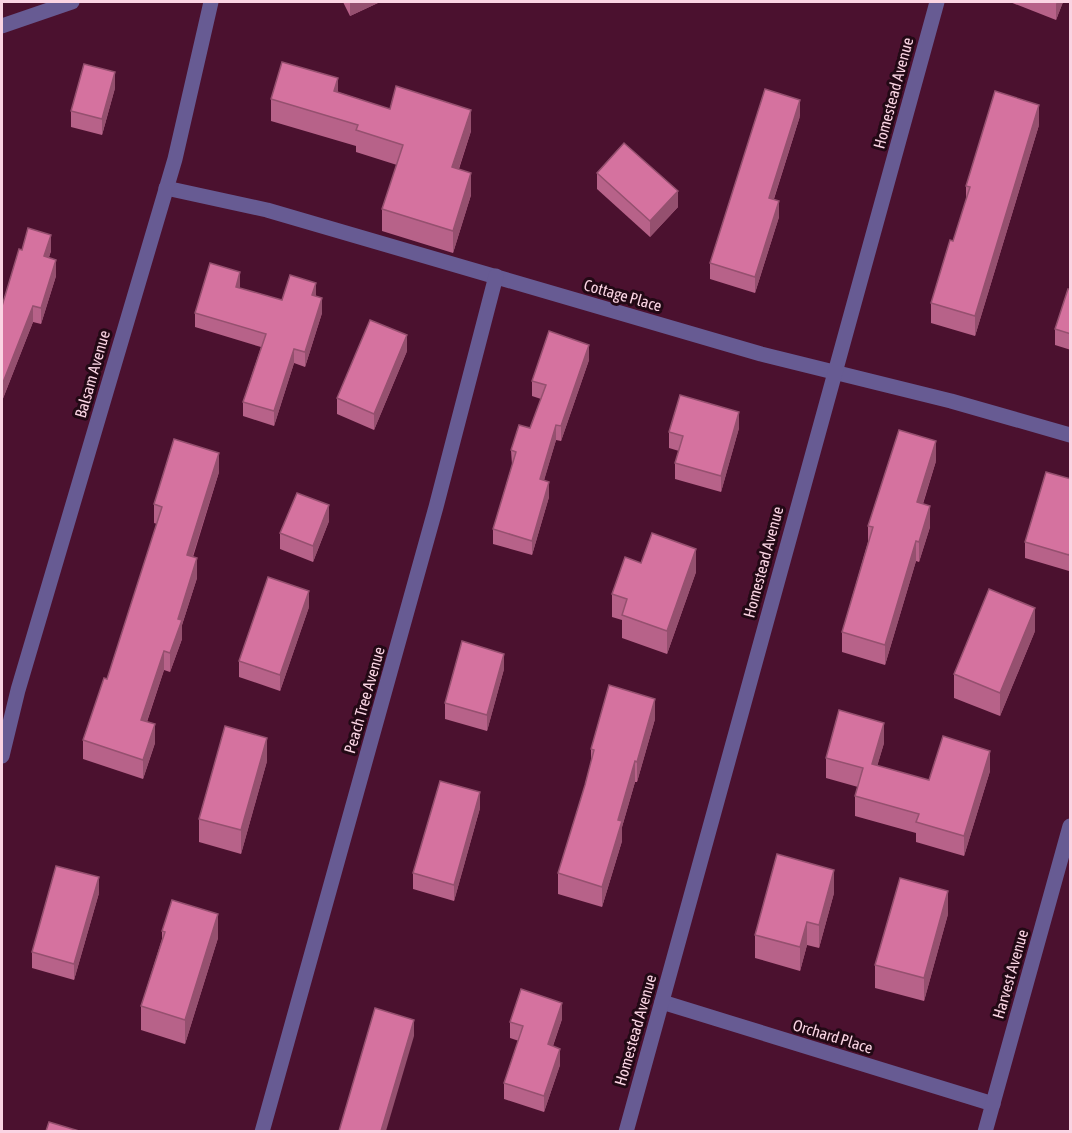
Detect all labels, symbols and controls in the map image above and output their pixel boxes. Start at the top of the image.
street label: Homestead Avenue [869,35,917,151]
street label: Cottage Place [582,275,664,316]
street label: Balsam Avenue [71,328,113,420]
street label: Homestead Avenue [739,504,787,620]
street label: Peach Tree Avenue [340,645,388,755]
street label: Harvest Avenue [989,927,1031,1021]
street label: Homestead Avenue [611,973,659,1087]
street label: Orchard Place [791,1015,875,1057]

